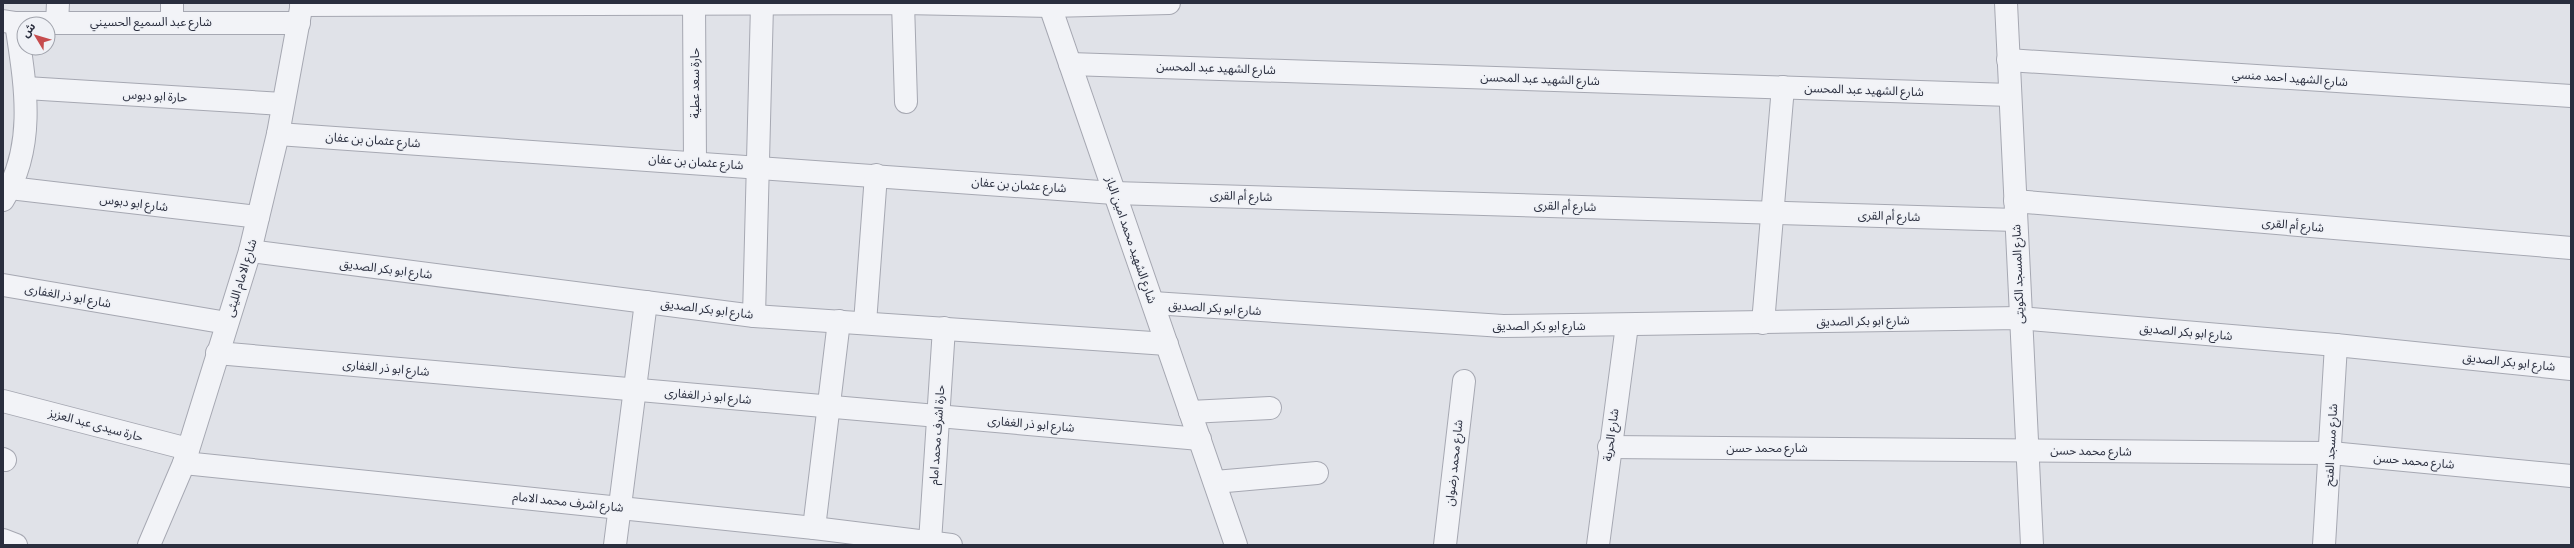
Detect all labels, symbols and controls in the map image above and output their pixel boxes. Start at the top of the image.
street label: شارع عبد السميع الحسيني [90,14,212,32]
north arrow [16,16,56,56]
text: ش [18,20,38,40]
street label: حارة سعد عطية [687,48,702,118]
street label: شارع الشهيد عبد المحسن [1156,58,1276,79]
street label: شارع الشهيد احمد منسي [2231,66,2348,92]
street label: شارع الشهيد عبد المحسن [1480,69,1600,90]
street label: شارع الشهيد عبد المحسن [1804,80,1924,101]
street label: حارة ابو دبوس [122,86,188,105]
street label: شارع عثمان بن عفان [325,129,421,152]
street label: شارع عثمان بن عفان [648,151,744,174]
street label: شارع الشهيد محمد امين الباز [1100,173,1160,306]
street label: شارع عثمان بن عفان [971,174,1067,197]
street label: شارع أم القرى [1210,187,1272,206]
street label: شارع ابو دبوس [99,191,169,216]
street label: شارع أم القرى [1534,197,1596,216]
street label: شارع أم القرى [1858,207,1920,226]
street label: شارع أم القرى [2261,214,2325,237]
street label: شارع المسجد الكويتى [2008,224,2029,324]
street label: شارع الامام الليثى [222,237,261,319]
street label: شارع ابو بكر الصديق [339,255,433,284]
street label: شارع ابو ذر الغفارى [23,281,112,312]
street label: شارع ابو بكر الصديق [660,295,754,324]
street label: شارع ابو بكر الصديق [1168,297,1262,320]
street label: شارع ابو بكر الصديق [1816,312,1910,331]
street label: شارع ابو بكر الصديق [1492,318,1586,335]
street label: شارع ابو بكر الصديق [2139,320,2233,345]
street label: شارع ابو بكر الصديق [2462,349,2556,376]
street label: شارع ابو ذر الغفارى [342,356,430,381]
street label: شارع ابو ذر الغفارى [664,384,752,409]
street label: حارة اشرف محمد امام [926,384,949,486]
street label: شارع مسجد الفتح [2321,403,2342,487]
street label: حارة سيدى عبد العزيز [46,404,145,444]
street label: شارع الحرية [1599,408,1624,463]
street label: شارع ابو ذر الغفارى [987,412,1075,437]
street label: شارع محمد رضوان [1442,419,1467,507]
street label: شارع محمد حسن [1726,440,1808,457]
street label: شارع محمد حسن [2050,442,2132,461]
street label: شارع محمد حسن [2373,449,2455,474]
street label: شارع اشرف محمد الامام [512,488,624,517]

